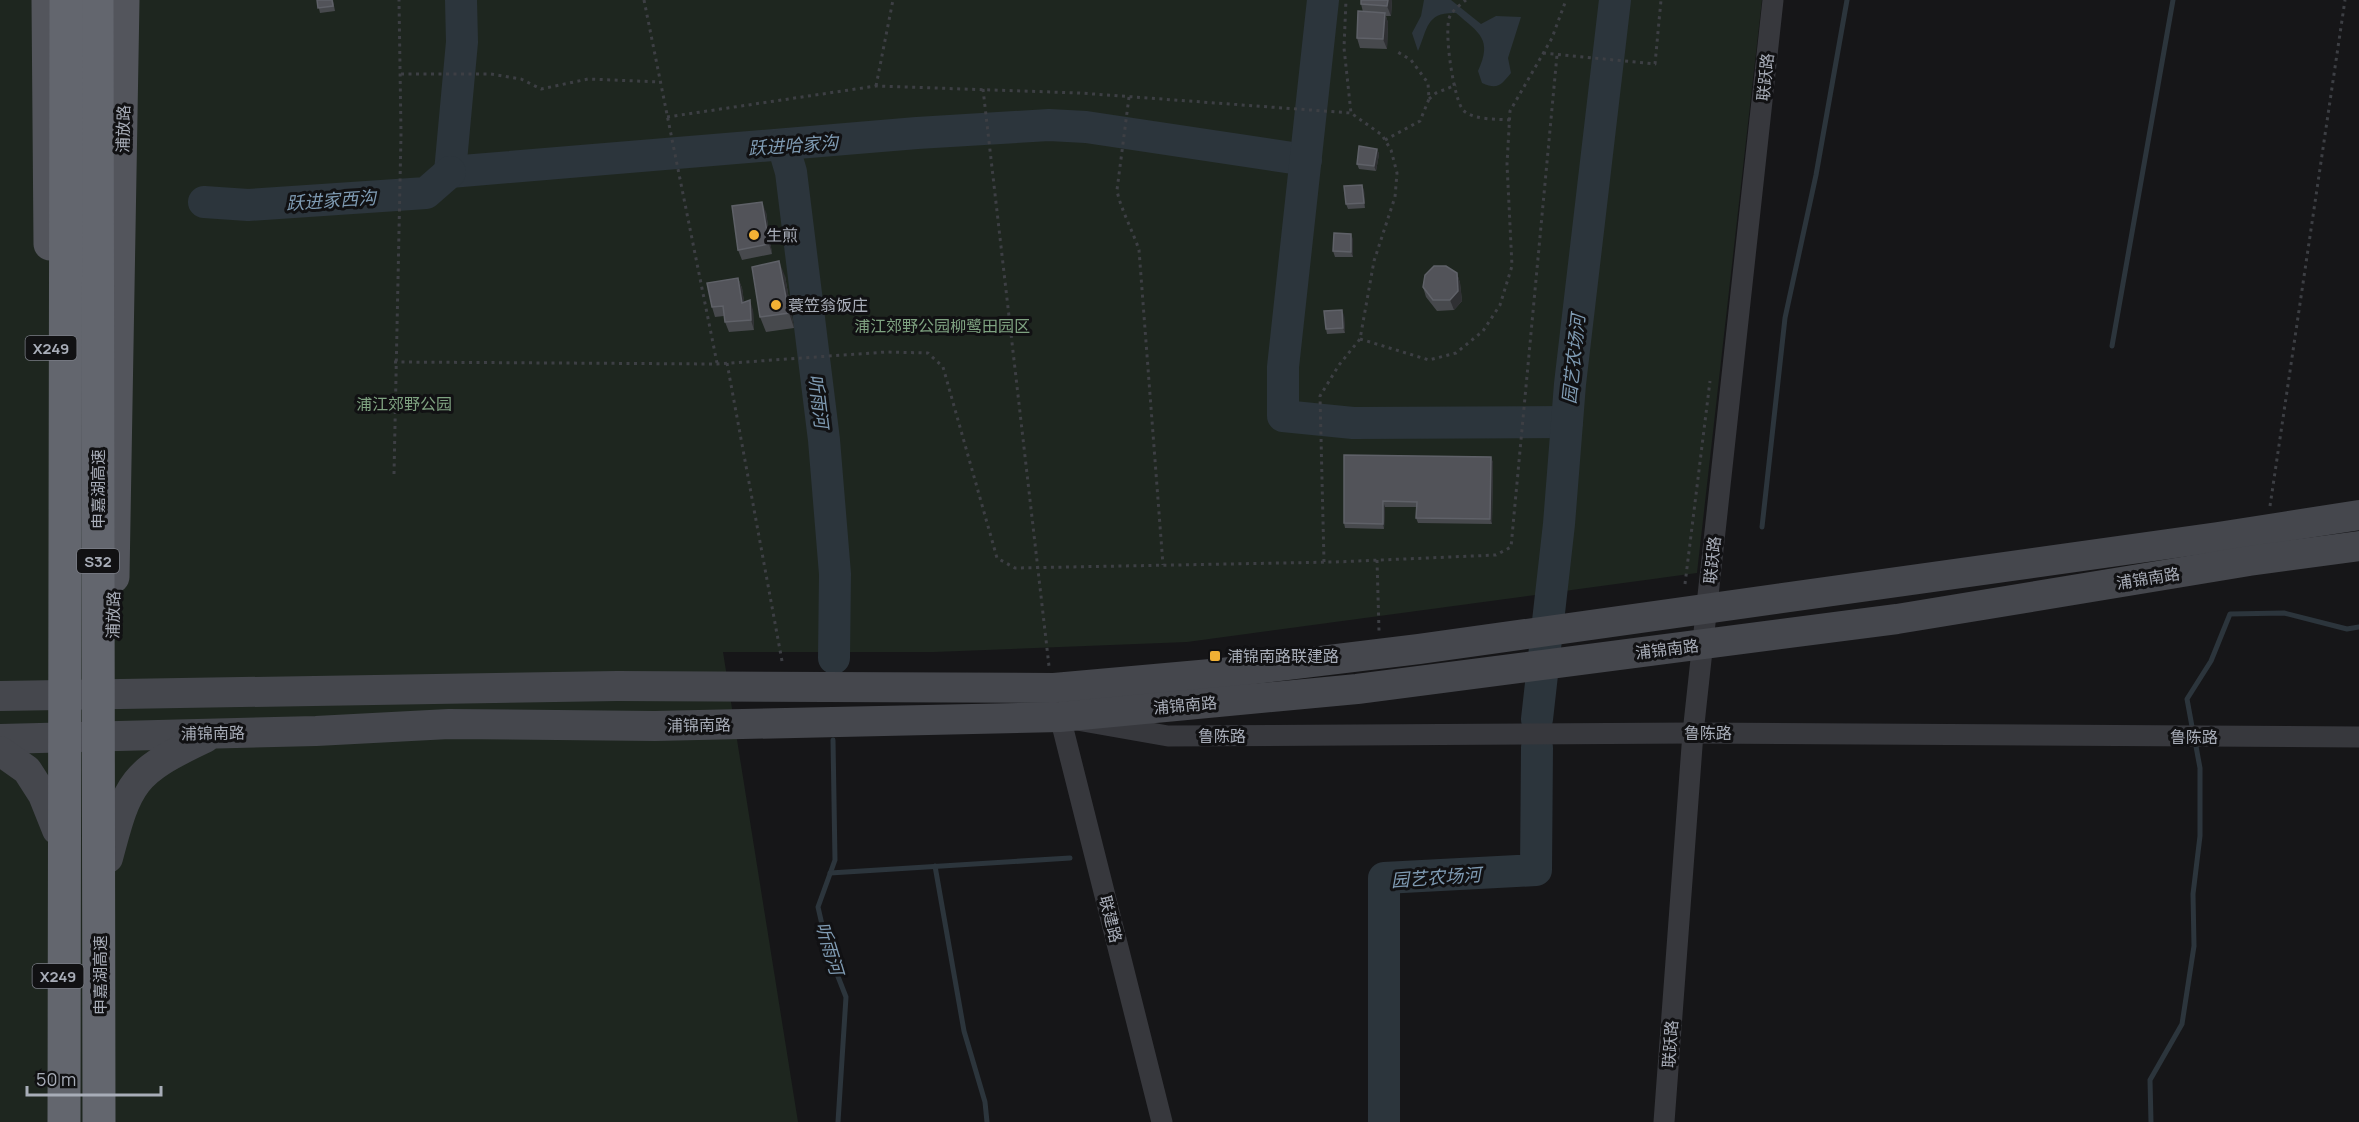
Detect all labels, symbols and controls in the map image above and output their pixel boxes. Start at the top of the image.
street label: 联跃路 [1752,52,1778,102]
street label: 浦放路 [112,105,134,153]
water label: 跃进哈家沟 [747,130,841,160]
water label: 跃进家西沟 [285,185,379,215]
place label: 生煎 [766,224,798,246]
marker: 生煎 [747,228,761,242]
place label: 蓑笠翁饭庄 [788,294,868,316]
marker: 蓑笠翁饭庄 [769,298,783,312]
water label: 园艺农场河 [1556,310,1590,405]
park label: 浦江郊野公园柳鹭田园区 [854,315,1030,337]
road number: X249 [26,336,76,360]
water label: 听雨河 [804,373,835,432]
park label: 浦江郊野公园 [356,393,452,415]
street label: 申嘉湖高速 [87,449,109,529]
street label: 联跃路 [1699,535,1725,585]
road number: S32 [77,549,119,573]
street label: 浦锦南路 [2115,562,2181,594]
street label: 浦放路 [102,591,124,639]
street label: 浦锦南路 [1634,634,1700,664]
place label: 浦锦南路联建路 [1227,645,1339,667]
marker: 浦锦南路联建路 [1208,649,1222,663]
street label: 浦锦南路 [1152,691,1218,719]
street label: 浦锦南路 [667,713,731,737]
street label: 浦锦南路 [181,721,245,745]
street label: 鲁陈路 [1684,722,1732,744]
street label: 鲁陈路 [1198,725,1246,747]
street label: 鲁陈路 [2170,726,2218,748]
water label: 园艺农场河 [1390,862,1485,892]
street label: 联建路 [1095,893,1127,945]
water label: 听雨河 [811,919,850,980]
street label: 申嘉湖高速 [89,935,111,1015]
road number: X249 [32,964,84,988]
street label: 联跃路 [1657,1019,1683,1069]
scale bar [27,1059,160,1097]
text: 50 m [36,1067,76,1091]

